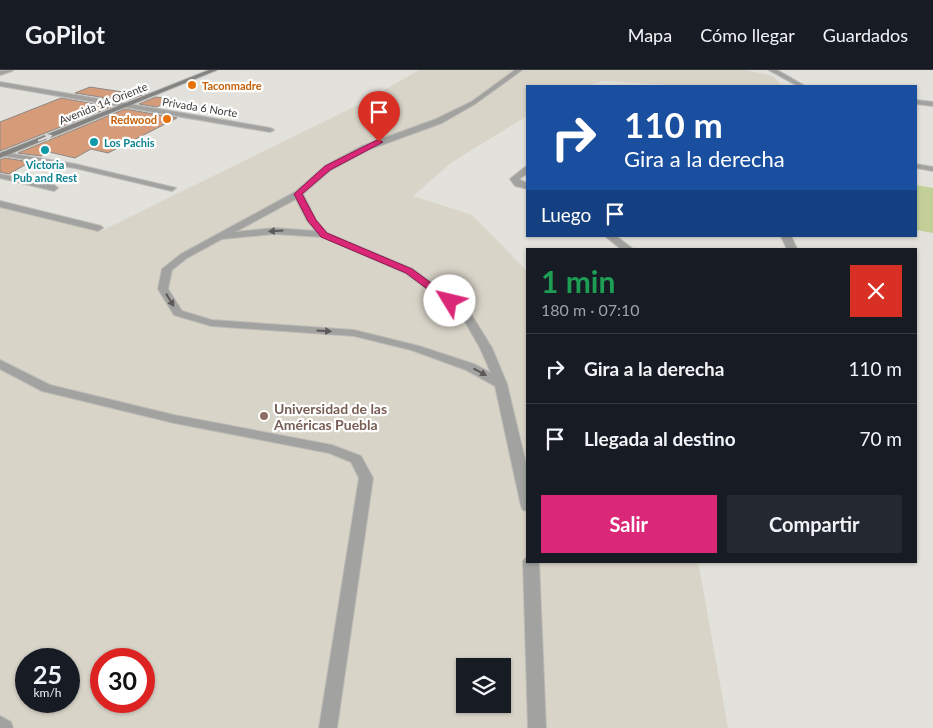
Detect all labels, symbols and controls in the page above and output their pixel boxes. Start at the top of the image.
text: GoPilot [25,20,105,49]
text: Mapa [628,24,672,46]
text: Cómo llegar [700,24,795,46]
text: Guardados [823,24,908,46]
street label: Avenida 14 Oriente [57,79,149,127]
marker: Taconmadre [186,79,198,91]
place label: Taconmadre [202,79,262,92]
pin [358,91,400,142]
street label: Privada 6 Norte [161,95,239,119]
icon: arrive [365,98,393,126]
text: 110 m [624,103,723,145]
icon: right [541,105,606,170]
place label: Redwood [111,113,157,126]
marker: Redwood [161,113,173,125]
one-way arrow [38,134,52,142]
marker: Los Pachis [88,136,100,148]
place label: Los Pachis [104,136,155,149]
marker: Victoria Pub and Rest [39,144,51,156]
text: Gira a la derecha [624,145,785,172]
place label: Victoria Pub and Rest [13,158,78,184]
icon: arrive [601,200,629,228]
text: Luego [541,203,591,226]
one-way arrow [267,227,283,235]
text: 1 min [541,263,615,299]
button: close [850,265,902,317]
position arrow [423,274,475,326]
one-way arrow [165,294,175,307]
text: 180 m · 07:10 [541,300,640,319]
one-way arrow [316,327,332,335]
icon: right [541,355,569,383]
text: Gira a la derecha [584,357,724,380]
text: 110 m [848,357,902,380]
one-way arrow [472,368,487,376]
place label: Universidad de las Américas Puebla [273,400,387,433]
marker: Universidad de las Américas Puebla [258,410,270,422]
icon: arrive [541,425,569,453]
text: Llegada al destino [584,427,736,450]
text: 70 m [859,427,902,450]
button: Salir [541,495,717,553]
button: Compartir [727,495,902,553]
speed limit sign: 30 [90,648,155,713]
map controls [456,658,511,713]
button: layers [456,658,511,713]
text: 25 [33,659,62,689]
text: km/h [33,685,62,700]

